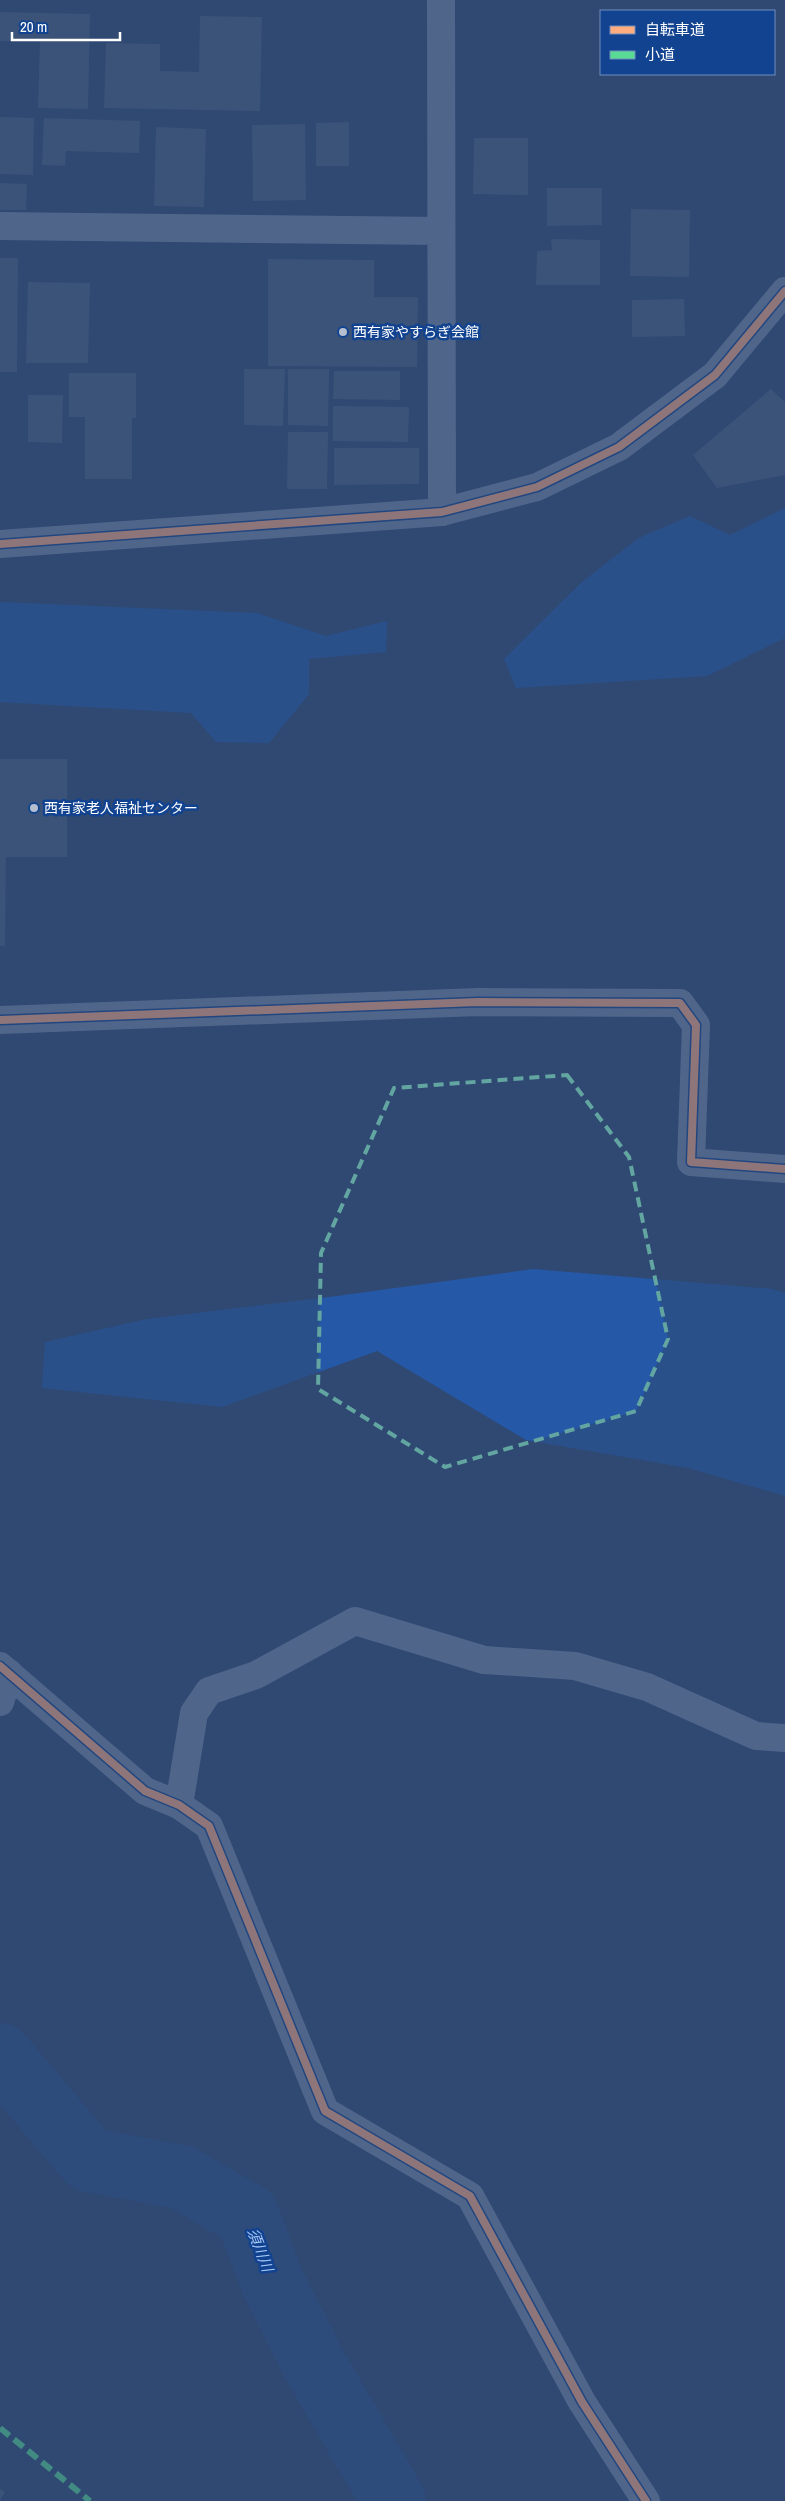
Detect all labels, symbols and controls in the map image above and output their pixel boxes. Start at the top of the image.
scale bar [12,10,120,42]
legend [600,10,775,75]
text: 20 m [20,16,47,37]
text: 自転車道 [645,19,705,40]
text: 小道 [645,44,675,65]
place label: 西有家やすらぎ会館 [353,323,479,341]
marker: 西有家やすらぎ会館 [337,326,349,338]
place label: 西有家老人福祉センター [44,799,198,817]
marker: 西有家老人福祉センター [28,802,40,814]
water label: 須川川 [243,2225,279,2276]

